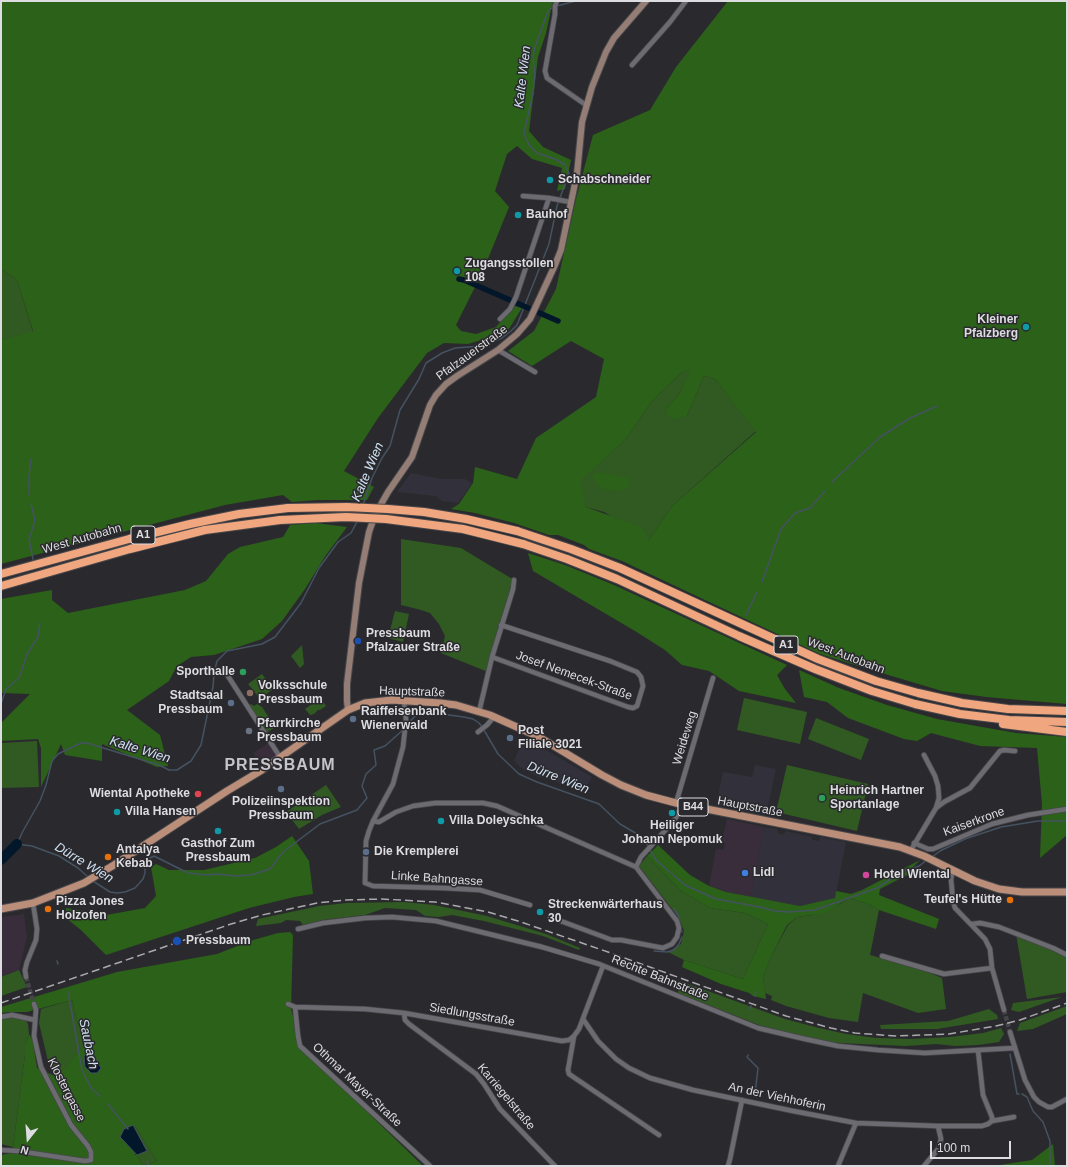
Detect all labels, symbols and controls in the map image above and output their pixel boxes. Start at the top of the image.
water label: Kalte Wien [511,45,535,109]
place label: Schabschneider [558,173,651,187]
marker: Schabschneider [545,175,555,185]
place label: Bauhof [526,208,567,222]
marker: Bauhof [513,210,523,220]
place label: Zugangsstollen 108 [465,257,554,285]
marker: Zugangsstollen 108 [452,266,462,276]
place label: Kleiner Pfalzberg [964,313,1018,341]
street label: Pfalzauerstraße [434,322,510,384]
marker: Kleiner Pfalzberg [1021,322,1031,332]
water label: Kalte Wien [349,440,387,504]
street label: West Autobahn [41,521,123,557]
road number: A1 [131,526,155,544]
place label: Pressbaum Pfalzauer Straße [366,627,460,655]
street label: West Autobahn [805,635,887,677]
marker: Pressbaum Pfalzauer Straße [353,636,363,646]
road number: A1 [774,636,798,654]
street label: Josef Nemecek-Straße [514,648,634,704]
place label: Sporthalle [176,665,235,679]
marker: Sporthalle [238,667,248,677]
place label: Volksschule Pressbaum [258,679,327,707]
street label: Hauptstraße [379,684,445,700]
marker: Volksschule Pressbaum [245,688,255,698]
place label: Stadtsaal Pressbaum [158,689,223,717]
marker: Stadtsaal Pressbaum [226,698,236,708]
place label: Raiffeisenbank Wienerwald [361,705,446,733]
street label: Weideweg [670,709,700,767]
marker: Raiffeisenbank Wienerwald [348,714,358,724]
place label: Pfarrkirche Pressbaum [257,717,322,745]
place label: Post Filiale 3021 [518,724,582,752]
marker: Pfarrkirche Pressbaum [244,726,254,736]
water label: Kalte Wien [108,733,172,767]
marker: Post Filiale 3021 [505,733,515,743]
district label: PRESSBAUM [224,756,336,776]
water label: Dürre Wien [525,758,591,798]
marker: Polizeiinspektion Pressbaum [276,784,286,794]
place label: Heinrich Hartner Sportanlage [830,784,924,812]
place label: Wiental Apotheke [89,787,190,801]
marker: Wiental Apotheke [193,789,203,799]
marker: Heinrich Hartner Sportanlage [817,793,827,803]
street label: Hauptstraße [716,794,784,820]
place label: Polizeiinspektion Pressbaum [232,795,330,823]
road number: B44 [678,798,708,816]
street label: Kaiserkrone [941,804,1007,840]
place label: Villa Hansen [125,805,196,819]
marker: Villa Hansen [112,807,122,817]
marker: Heiliger Johann Nepomuk [667,808,677,818]
place label: Villa Doleyschka [449,814,544,828]
marker: Villa Doleyschka [436,816,446,826]
place label: Heiliger Johann Nepomuk [622,819,722,847]
marker: Gasthof Zum Pressbaum [213,826,223,836]
place label: Gasthof Zum Pressbaum [181,837,255,865]
water label: Dürre Wien [52,839,116,887]
place label: Antalya Kebab [116,843,159,871]
place label: Die Kremplerei [374,845,459,859]
marker: Die Kremplerei [361,847,371,857]
marker: Antalya Kebab [103,852,113,862]
place label: Lidl [753,866,774,880]
marker: Lidl [740,868,750,878]
place label: Hotel Wiental [874,868,950,882]
street label: Linke Bahngasse [391,869,483,889]
marker: Hotel Wiental [861,870,871,880]
place label: Teufel's Hütte [924,893,1002,907]
place label: Pizza Jones Holzofen [56,895,124,923]
marker: Teufel's Hütte [1005,895,1015,905]
place label: Streckenwärterhaus 30 [548,898,663,926]
marker: Pizza Jones Holzofen [43,904,53,914]
marker: Streckenwärterhaus 30 [535,907,545,917]
place label: Pressbaum [186,934,251,948]
marker: Pressbaum [171,935,183,947]
street label: Rechte Bahnstraße [609,952,711,1004]
street label: Siedlungsstraße [428,1000,516,1030]
water label: Saubach [75,1017,101,1071]
street label: Othmar Mayer-Straße [309,1040,405,1130]
street label: Klostergasse [44,1056,88,1124]
street label: Karriegelstraße [474,1061,538,1133]
street label: An der Viehhoferin [727,1080,827,1114]
north arrow [8,1119,48,1159]
scale bar [932,1133,1013,1159]
text: 100 m [937,1141,970,1155]
text: N [19,1144,30,1157]

